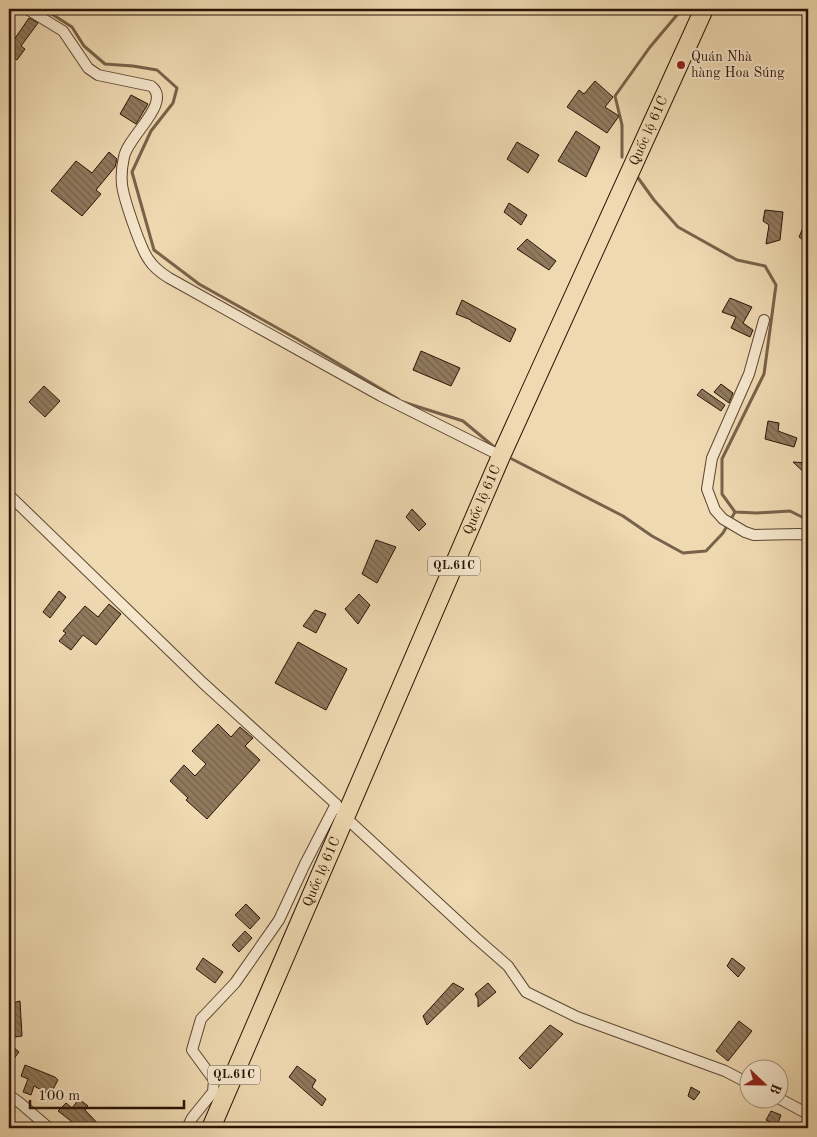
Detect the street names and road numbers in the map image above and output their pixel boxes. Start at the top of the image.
street label: Quốc lộ 61C [627,94,670,168]
street label: Quốc lộ 61C [461,463,503,537]
road number: QL.61C [428,556,480,576]
street label: Quốc lộ 61C [300,835,343,909]
road number: QL.61C [208,1066,260,1084]

